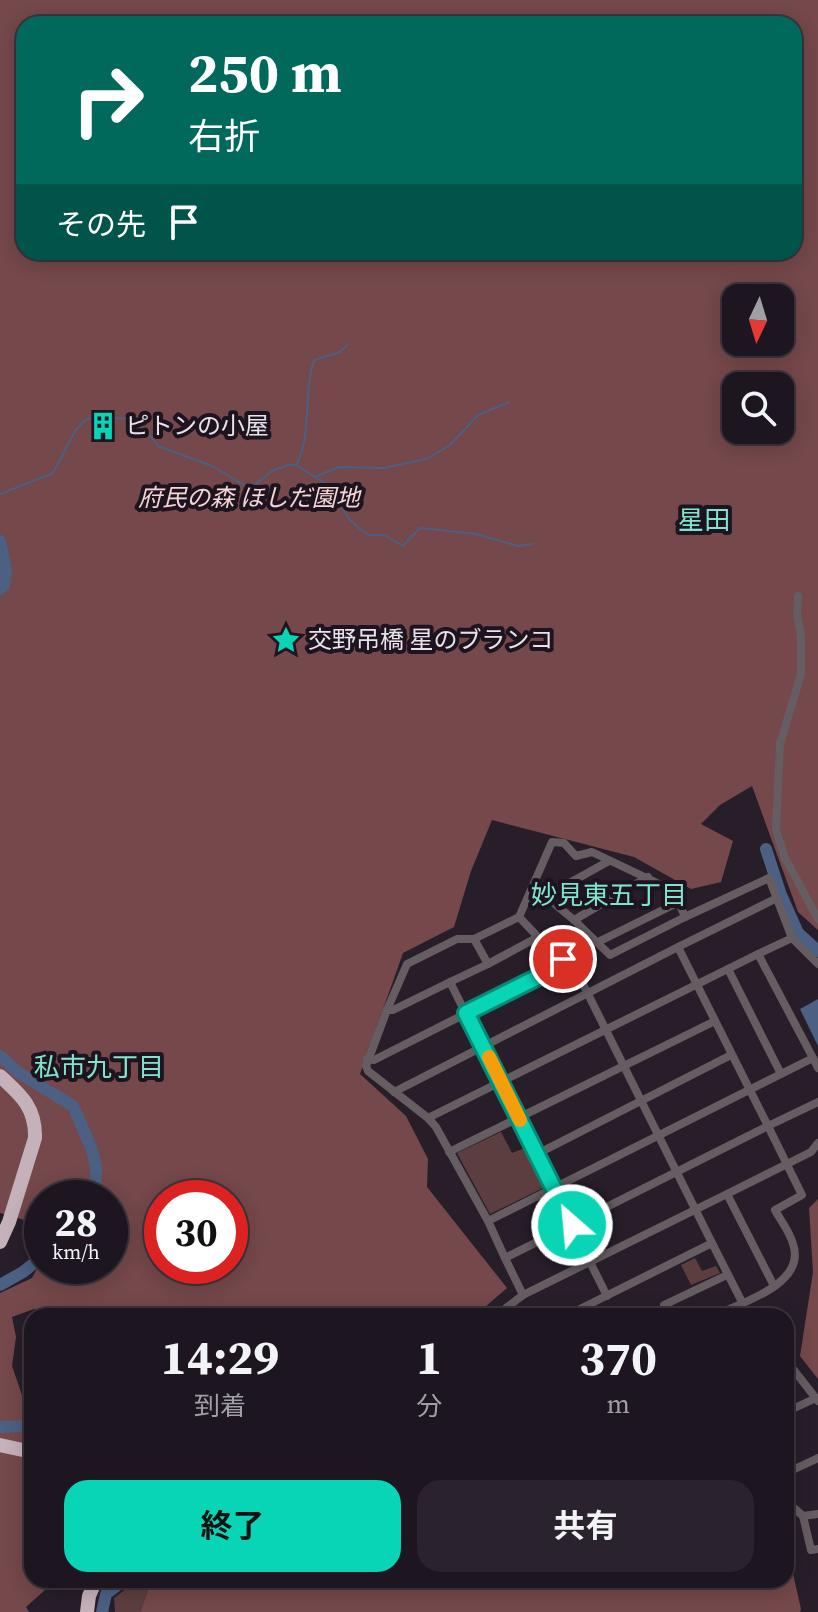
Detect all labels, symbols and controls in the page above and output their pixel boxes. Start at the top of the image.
text: 250 m [188,34,342,111]
icon: right [56,48,160,152]
text: 右折 [188,112,260,161]
icon: arrive [162,200,206,244]
text: その先 [56,204,146,245]
north arrow [722,284,794,356]
map controls [722,284,794,444]
button: search [722,372,794,444]
place label: ピトンの小屋 [125,409,269,442]
building icon: ピトンの小屋 [88,411,118,441]
park label: 府民の森 ほしだ園地 [138,481,363,514]
district label: 星田 [678,502,730,538]
place label: 交野吊橋 星のブランコ [308,623,554,656]
place icon: 交野吊橋 星のブランコ [271,625,301,655]
district label: 妙見東五丁目 [531,877,687,913]
pin [529,925,597,993]
icon: arrive [541,937,585,981]
district label: 私市九丁目 [34,1049,164,1085]
speed limit sign: 30 [144,1180,248,1284]
position arrow [530,1183,614,1267]
text: 28 [54,1195,98,1249]
text: km/h [52,1238,100,1266]
text: 14:29 [161,1324,279,1390]
text: 1 [416,1324,442,1390]
text: 370 [579,1325,657,1391]
text: m [606,1386,630,1422]
text: 到着 [194,1388,246,1424]
text: 分 [416,1388,442,1424]
button: 終了 [64,1480,401,1572]
button: 共有 [417,1480,754,1572]

